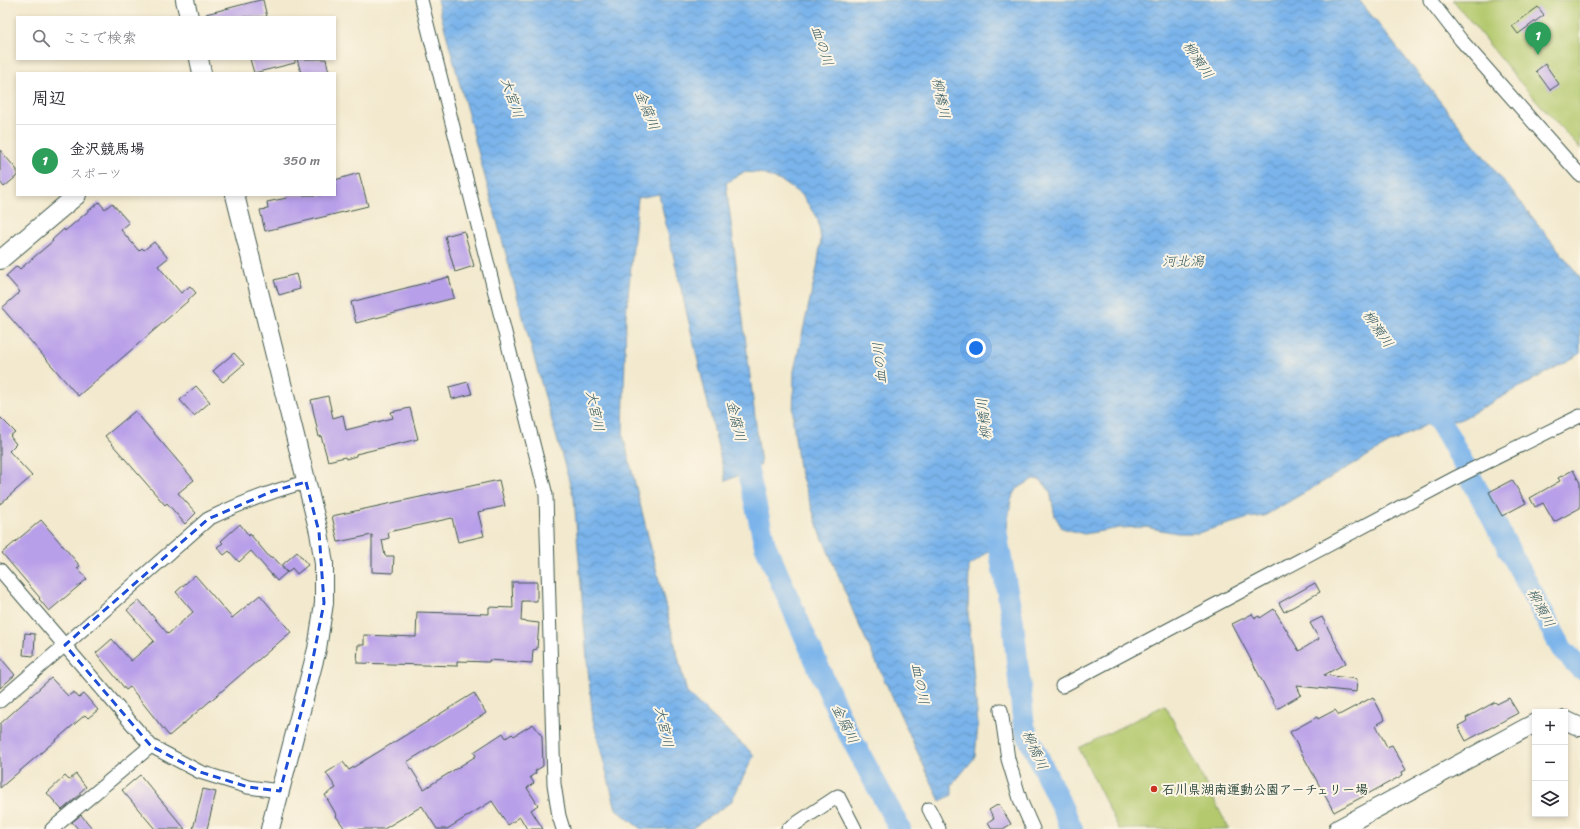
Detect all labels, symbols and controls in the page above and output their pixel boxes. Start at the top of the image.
search box [16,16,336,60]
water label: 血の川 [803,22,841,70]
pin: 1 [1525,22,1551,55]
text: ここで検索 [62,25,137,51]
icon: search [30,27,52,49]
water label: 柳瀬川 [1176,36,1220,84]
water label: 大宮川 [493,74,531,122]
water label: 柳橋川 [925,75,957,121]
text: 周辺 [32,83,66,113]
water label: 金腐川 [628,86,666,134]
text: 金沢競馬場 [70,136,145,162]
text: 1 [42,149,48,172]
text: 350 m [283,149,320,172]
text: スポーツ [70,162,122,185]
water label: 河北潟 [1162,249,1205,274]
water label: 柳瀬川 [1356,305,1400,353]
your location [966,338,986,358]
water label: 血の川 [866,341,894,385]
water label: 大宮川 [578,388,612,434]
water label: 柳橋川 [969,397,999,441]
water label: 金腐川 [719,398,753,444]
water label: 柳瀬川 [1520,584,1562,632]
water label: 血の川 [904,661,936,707]
water label: 金腐川 [825,700,865,748]
water label: 大宮川 [647,704,681,750]
map controls [1532,709,1568,817]
button: + [1532,709,1568,745]
water label: 柳橋川 [1015,726,1055,774]
button: − [1532,745,1568,781]
place label: 石川県湖南運動公園アーチェリー場 [1162,778,1368,801]
button: layers [1532,781,1568,817]
marker: 石川県湖南運動公園アーチェリー場 [1149,784,1159,794]

